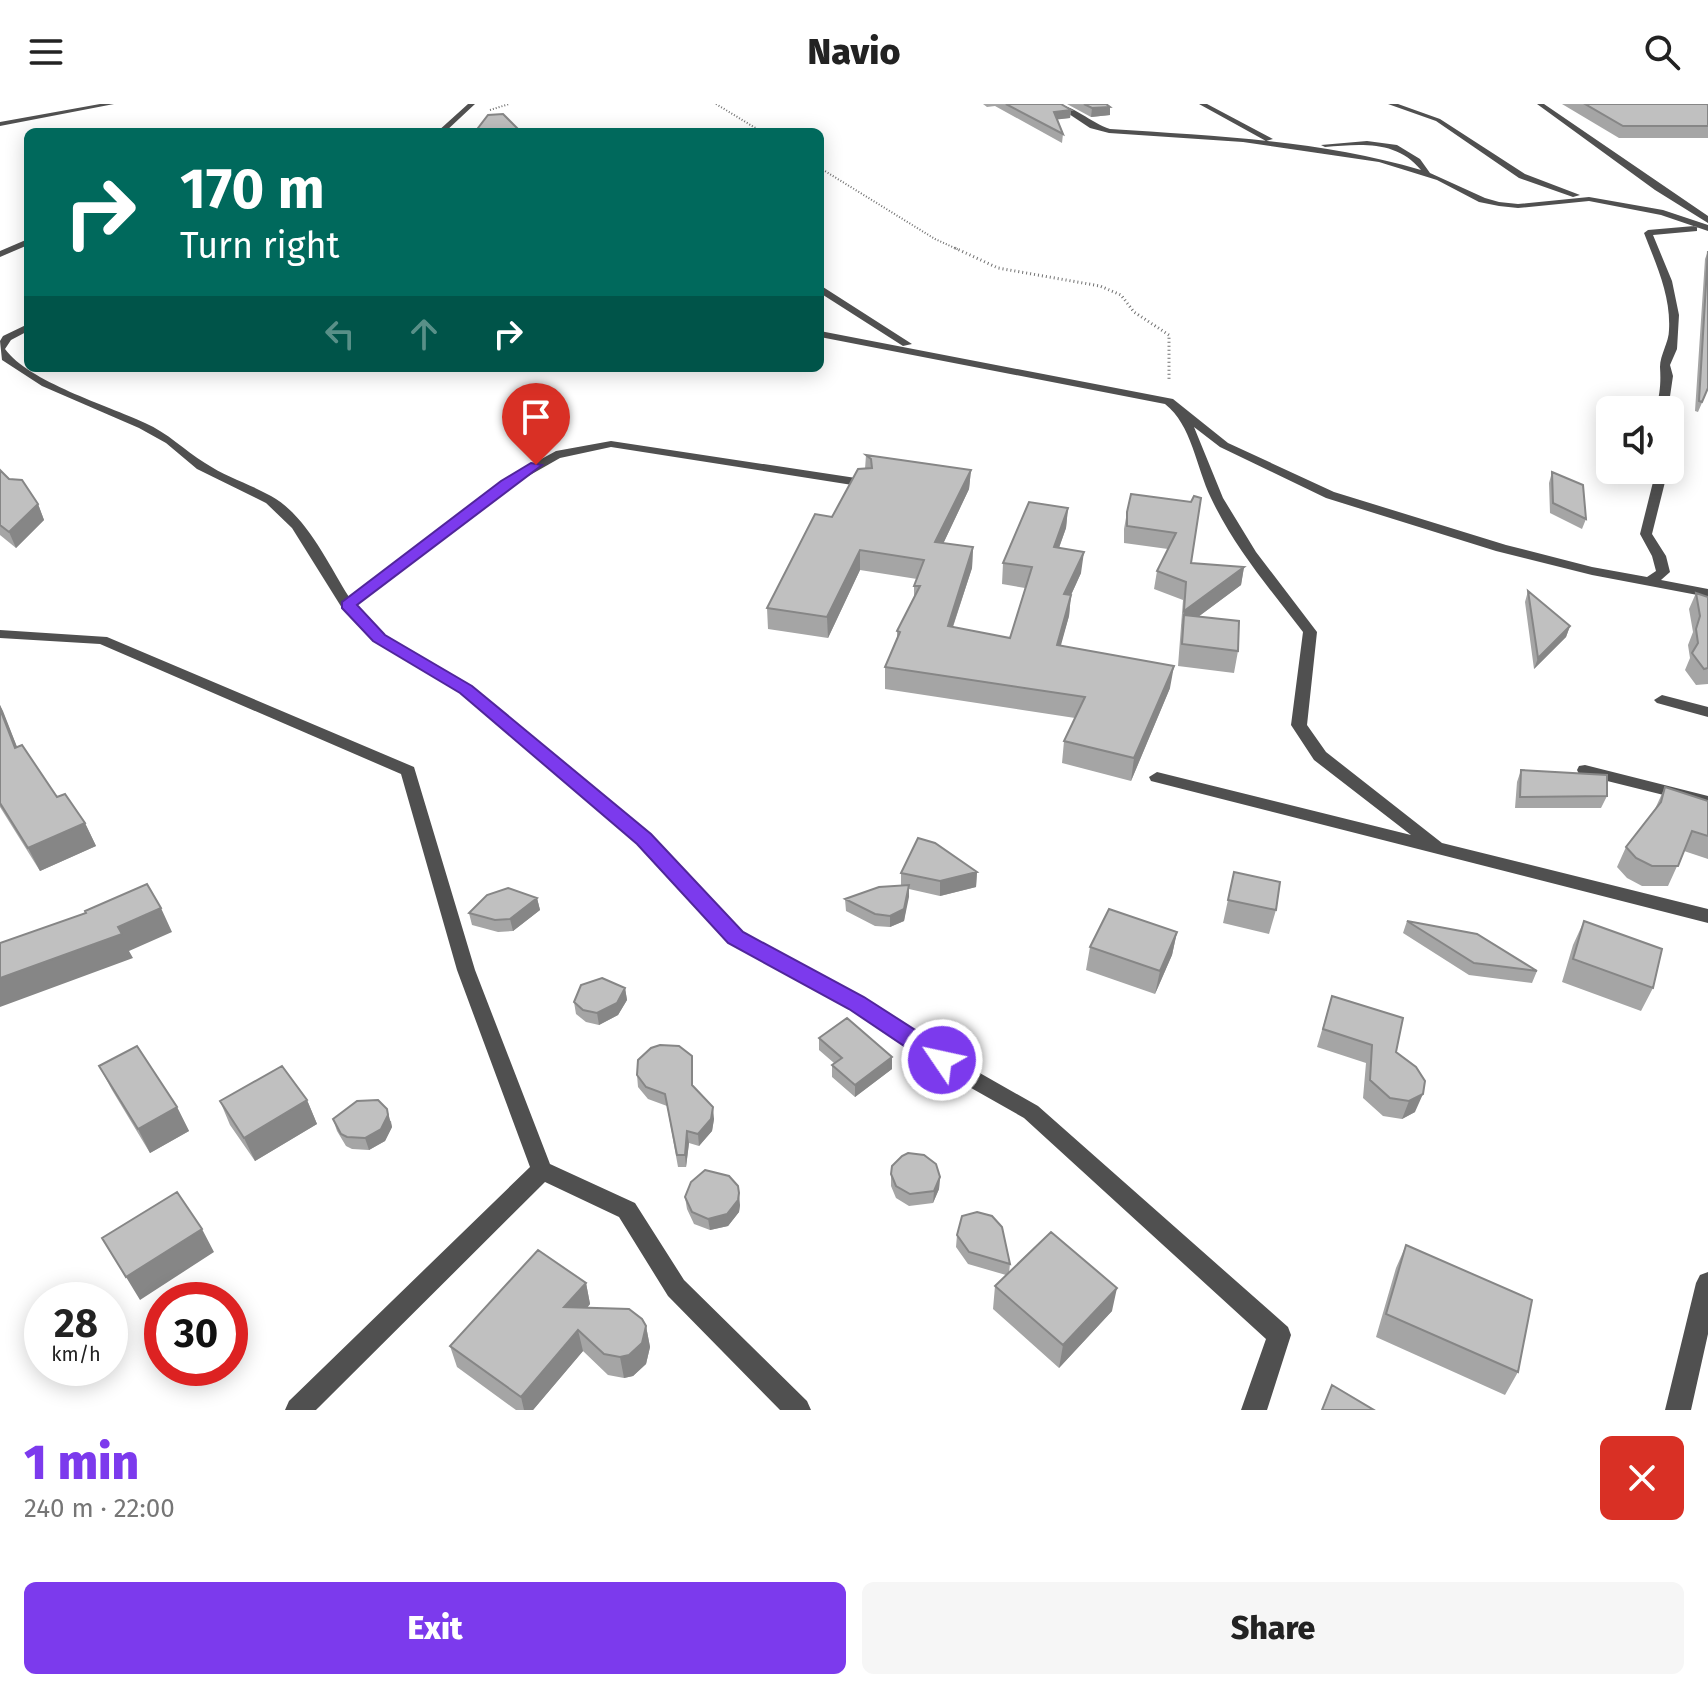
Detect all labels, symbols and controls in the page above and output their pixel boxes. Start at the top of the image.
icon: menu [24,30,68,74]
text: Navio [808,30,900,74]
icon: search [1640,30,1684,74]
text: 170 m [180,156,325,223]
icon: right [48,160,152,264]
text: Turn right [180,224,340,268]
icon: left [318,312,362,356]
icon: ahead [402,312,446,356]
icon: right [486,312,530,356]
pin [502,383,570,465]
icon: arrive [514,395,558,439]
map controls [1596,396,1684,484]
button: sound [1596,396,1684,484]
position arrow [900,1018,984,1102]
speed limit sign: 30 [144,1282,248,1386]
text: 28 [54,1300,98,1348]
text: km/h [51,1342,101,1366]
text: 1 min [24,1434,139,1492]
button: close [1600,1436,1684,1520]
text: 240 m · 22:00 [24,1493,175,1524]
button: Exit [24,1582,846,1674]
button: Share [862,1582,1684,1674]

